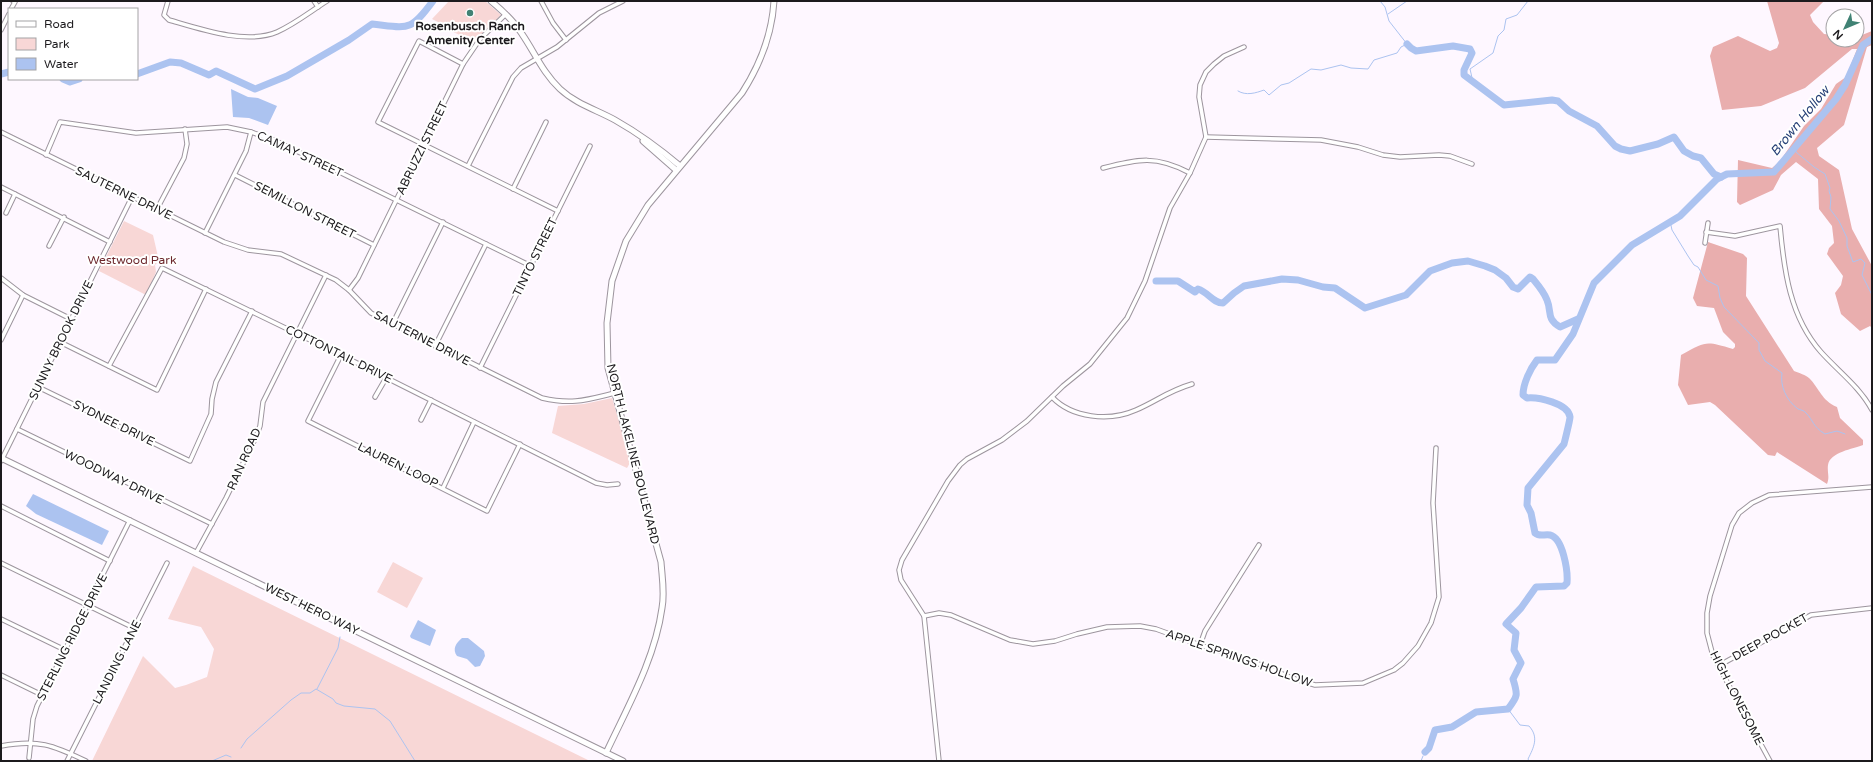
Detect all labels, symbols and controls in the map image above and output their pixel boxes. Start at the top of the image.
legend [8,8,138,80]
marker: Rosenbusch Ranch Amenity Center [465,8,475,18]
north arrow [1825,8,1865,48]
text: Road [44,17,74,31]
place label: Rosenbusch Ranch Amenity Center [415,19,525,48]
text: N [1830,27,1846,42]
text: Park [44,37,70,51]
text: Water [44,57,79,71]
water label: Brown Hollow [1767,82,1834,159]
street label: ABRUZZI STREET [393,98,451,197]
street label: CAMAY STREET [255,128,346,180]
street label: SAUTERNE DRIVE [73,163,175,223]
street label: SEMILLON STREET [252,178,359,242]
street label: TINTO STREET [510,215,560,299]
park label: Westwood Park [88,253,177,267]
street label: SUNNY BROOK DRIVE [26,278,96,402]
street label: SAUTERNE DRIVE [372,308,473,368]
street label: COTTONTAIL DRIVE [283,322,395,386]
street label: NORTH LAKELINE BOULEVARD [604,362,662,546]
street label: SYDNEE DRIVE [71,397,157,449]
street label: RAN ROAD [224,426,264,492]
street label: LAUREN LOOP [355,439,441,491]
street label: WOODWAY DRIVE [62,447,166,507]
street label: STERLING RIDGE DRIVE [34,571,110,703]
street label: WEST HERO WAY [262,580,362,638]
street label: DEEP POCKET [1730,610,1811,664]
street label: LANDING LANE [90,617,144,706]
street label: APPLE SPRINGS HOLLOW [1164,626,1314,690]
street label: HIGH LONESOME [1707,648,1767,748]

